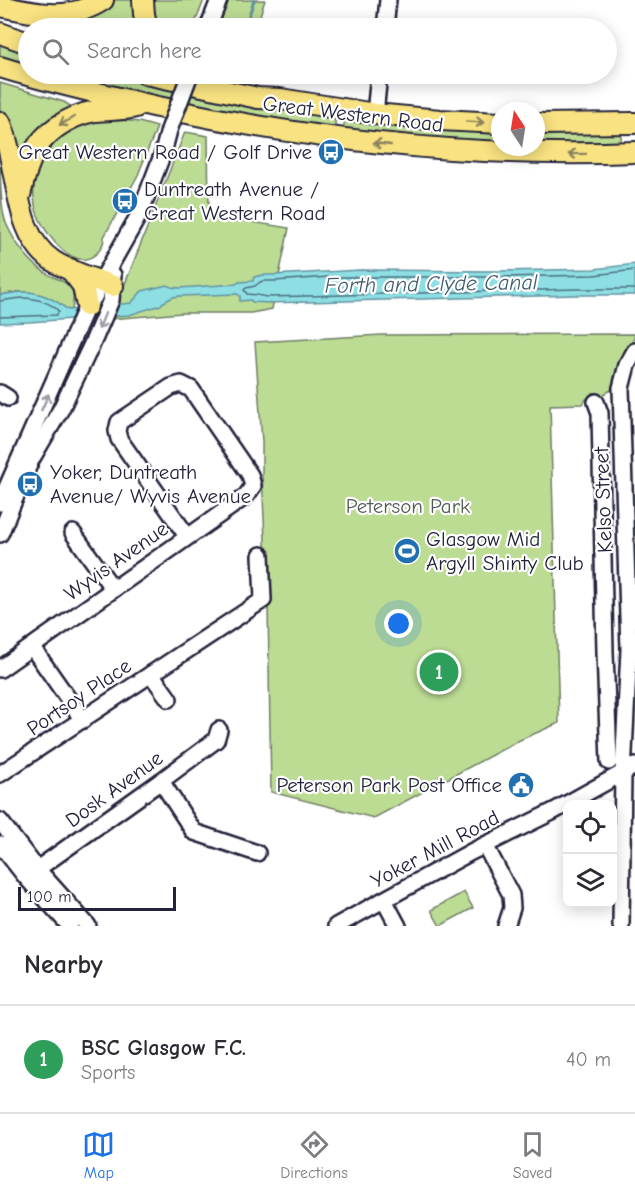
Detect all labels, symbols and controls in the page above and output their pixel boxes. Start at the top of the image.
search box [18,18,617,84]
icon: search [39,35,72,68]
text: Search here [87,38,202,64]
street label: Great Western Road [261,91,445,137]
north arrow [491,102,545,156]
one-way arrow [59,115,76,127]
one-way arrow [465,116,485,127]
bus stop icon: Great Western Road / Golf Drive [316,137,346,167]
one-way arrow [372,138,392,149]
place label: Great Western Road / Golf Drive [18,140,312,164]
one-way arrow [567,148,587,160]
place label: Duntreath Avenue / Great Western Road [144,177,326,225]
bus stop icon: Duntreath Avenue / Great Western Road [110,186,140,216]
water label: Forth and Clyde Canal [324,269,539,299]
one-way arrow [96,312,107,330]
one-way arrow [40,393,51,411]
street label: Kelso Street [589,445,617,554]
place label: Yoker, Duntreath Avenue/ Wyvis Avenue [50,460,251,508]
bus stop icon: Yoker, Duntreath Avenue/ Wyvis Avenue [15,469,45,499]
park label: Peterson Park [346,494,470,518]
street label: Wyvis Avenue [60,517,172,605]
place label: Glasgow Mid Argyll Shinty Club [426,527,584,575]
sports icon: Glasgow Mid Argyll Shinty Club [392,536,422,566]
your location [384,609,413,638]
pin: 1 [420,650,458,694]
street label: Portsoy Place [22,653,136,741]
street label: Dosk Avenue [61,746,167,832]
public building icon: Peterson Park Post Office [506,770,536,800]
place label: Peterson Park Post Office [276,773,502,797]
map controls [563,800,617,908]
button: locate [563,800,617,854]
street label: Yoker Mill Road [367,805,503,893]
button: layers [563,854,617,908]
scale bar [18,884,176,912]
text: 100 m [27,888,71,906]
text: Nearby [24,950,103,980]
text: BSC Glasgow F.C. [81,1035,246,1061]
text: 1 [40,1048,47,1071]
text: 40 m [566,1048,611,1071]
text: Sports [81,1061,135,1084]
tab: Map [82,1128,115,1182]
tab: Directions [280,1128,348,1182]
tab: Saved [513,1128,553,1182]

